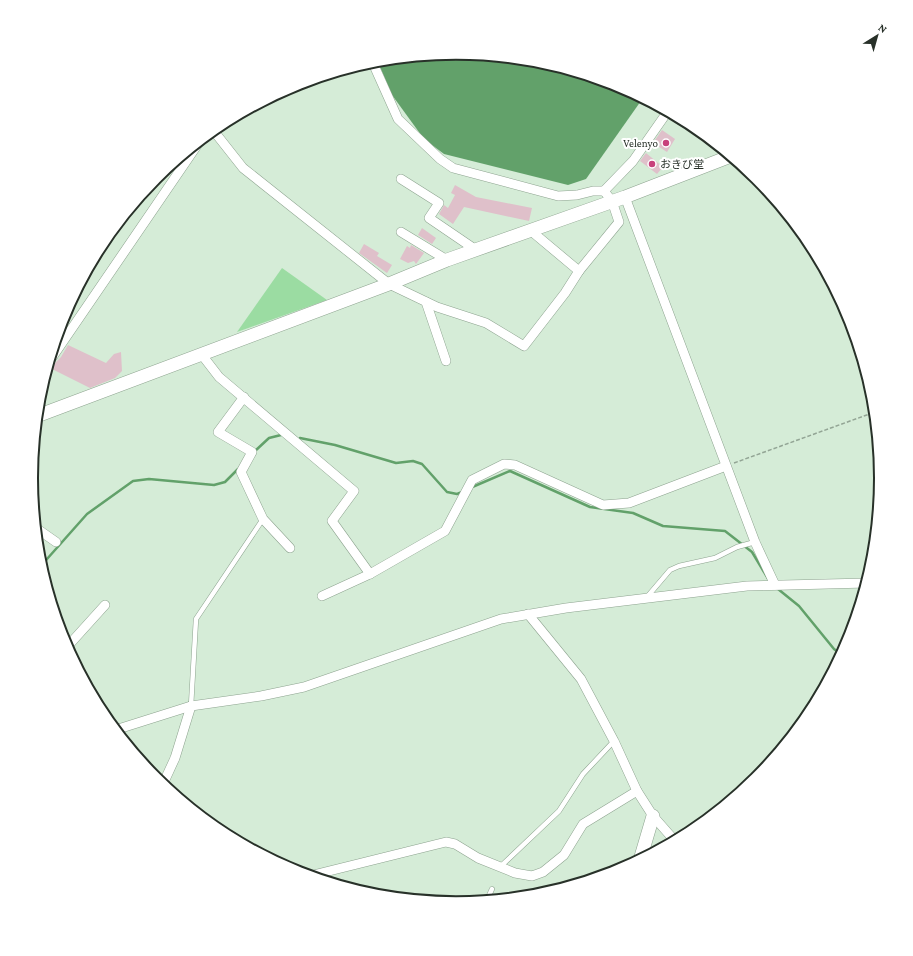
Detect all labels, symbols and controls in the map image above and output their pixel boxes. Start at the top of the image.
north arrow [857,16,897,56]
text: N [876,21,890,35]
place label: Velenyo [623,137,659,150]
marker: Velenyo [661,138,671,148]
place label: おきび堂 [660,158,704,170]
marker: おきび堂 [647,159,657,169]

